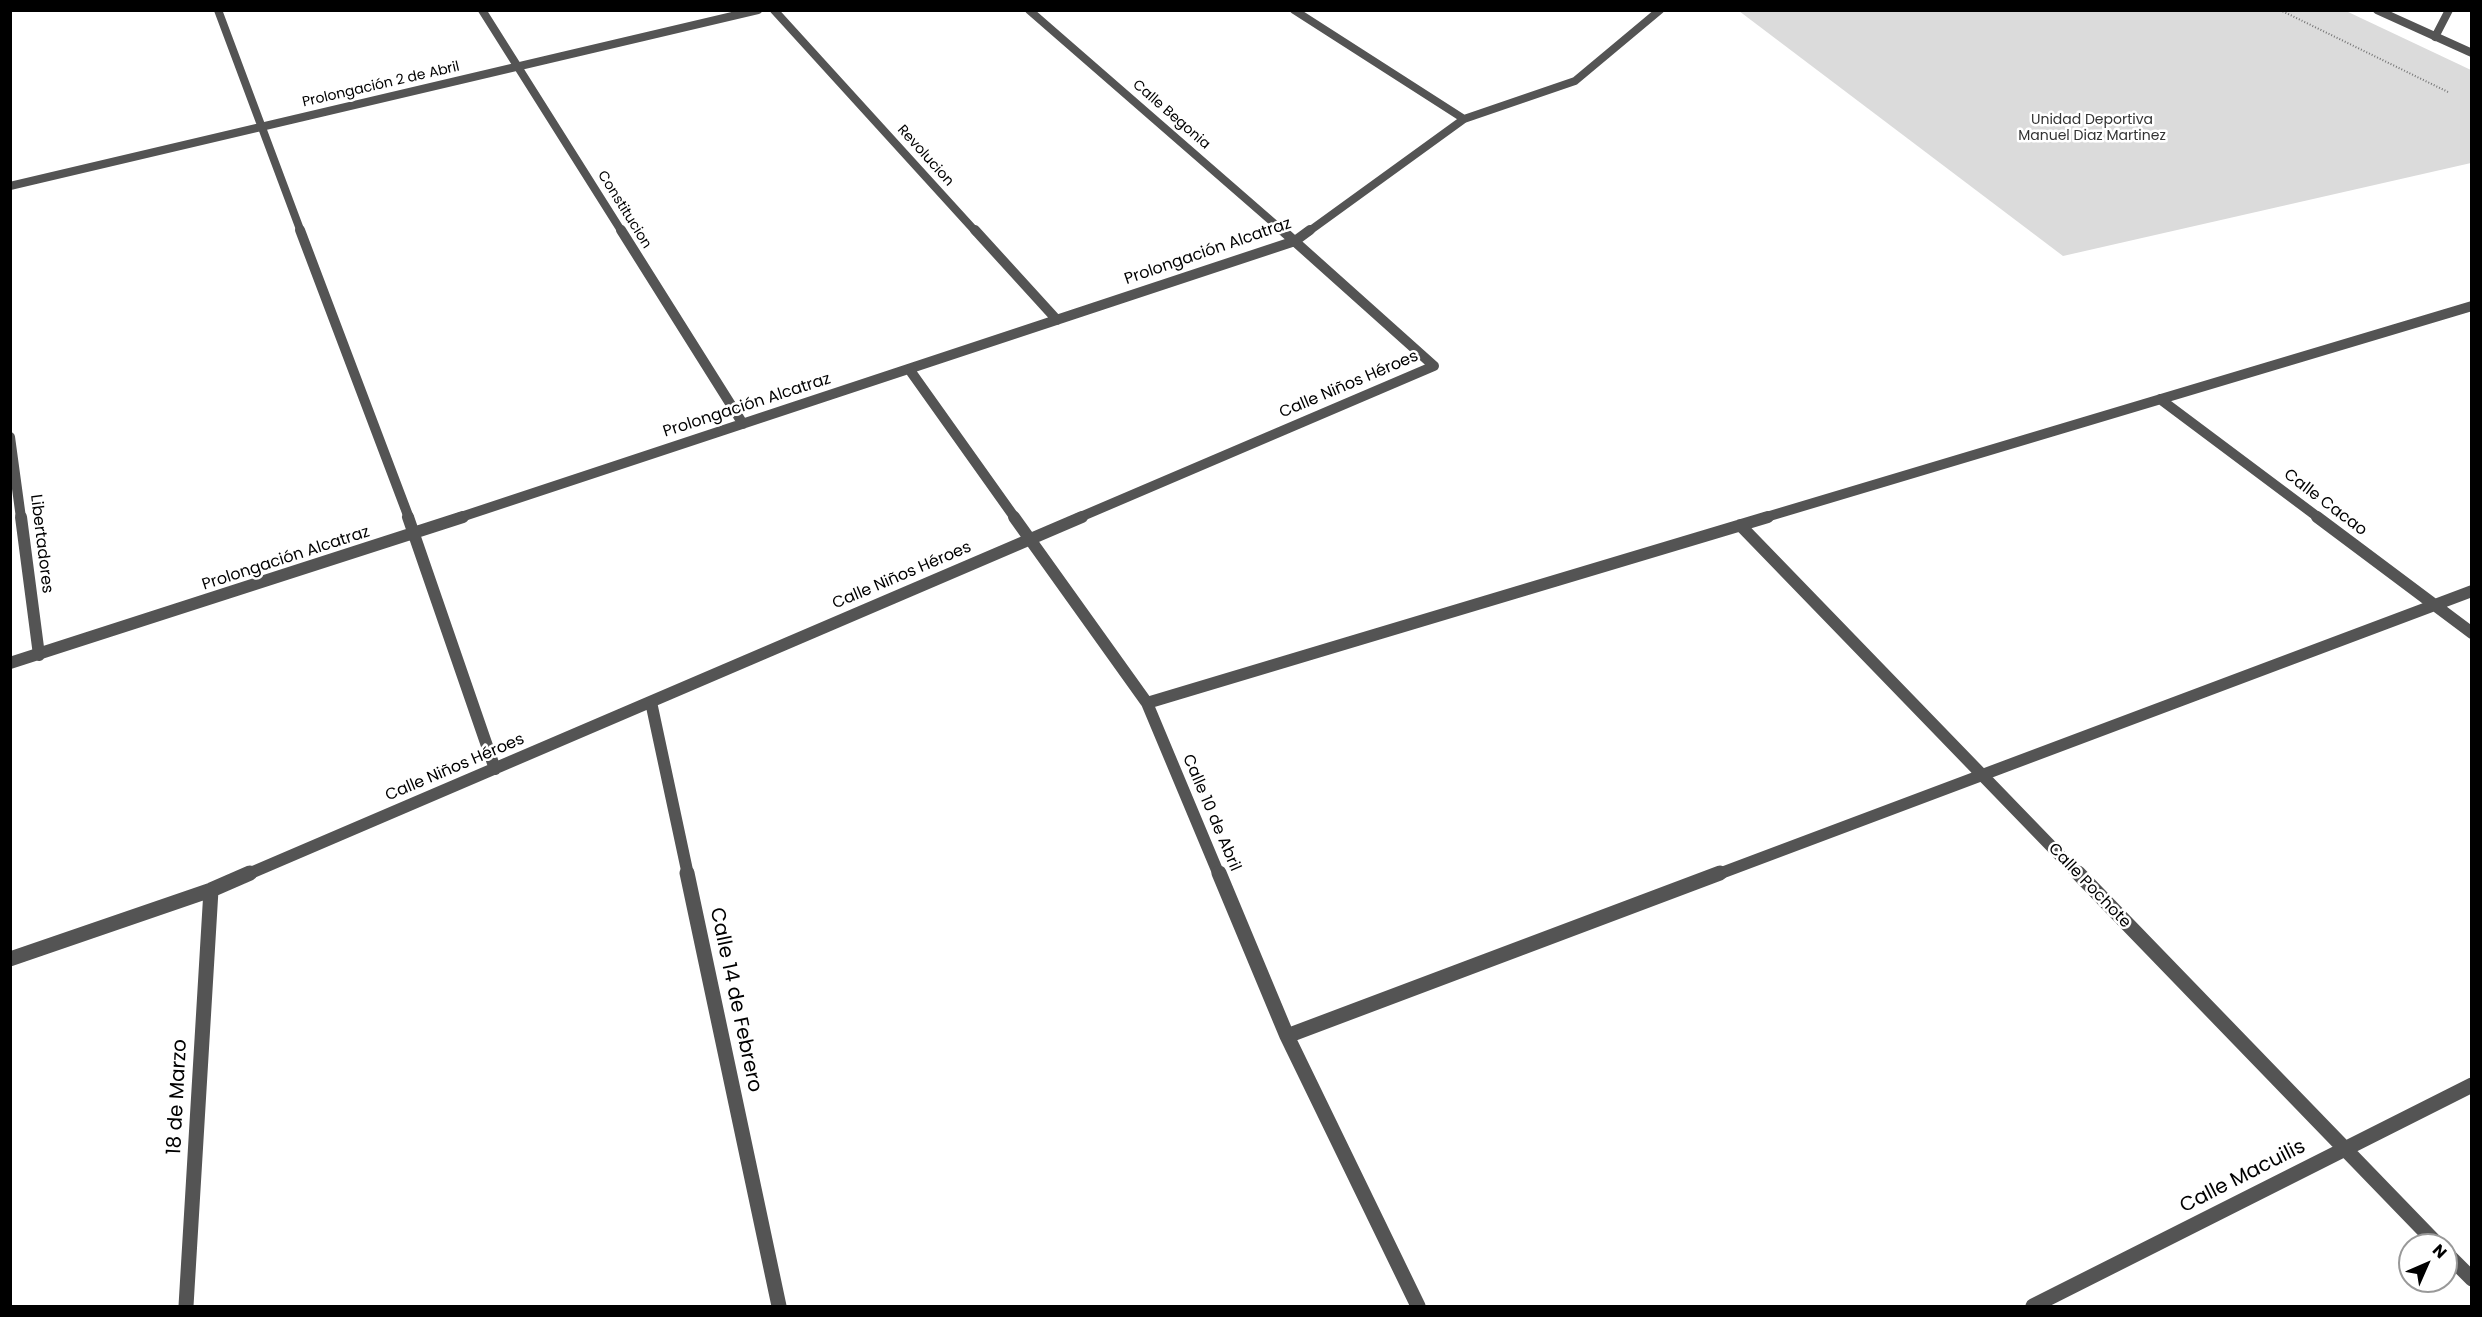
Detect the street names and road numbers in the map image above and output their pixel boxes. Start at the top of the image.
street label: Prolongación 2 de Abril [301,59,461,111]
street label: Calle Begonia [1129,77,1213,153]
street label: Revolucion [893,122,957,190]
street label: Constitucion [593,168,655,252]
street label: Prolongación Alcatraz [1122,214,1294,290]
street label: Calle Niños Héroes [1277,347,1421,423]
street label: Prolongación Alcatraz [661,370,833,442]
street label: Calle Cacao [2280,465,2370,541]
street label: Libertadores [25,493,57,595]
street label: Prolongación Alcatraz [200,523,372,595]
street label: Calle Niños Héroes [830,538,974,614]
street label: Calle Niños Héroes [383,730,527,806]
street label: Calle 10 de Abril [1178,752,1244,874]
street label: Calle Pochote [2044,840,2134,932]
street label: Calle 14 de Febrero [704,905,766,1095]
street label: 18 de Marzo [163,1039,193,1155]
street label: Calle Macuilis [2176,1135,2310,1219]

